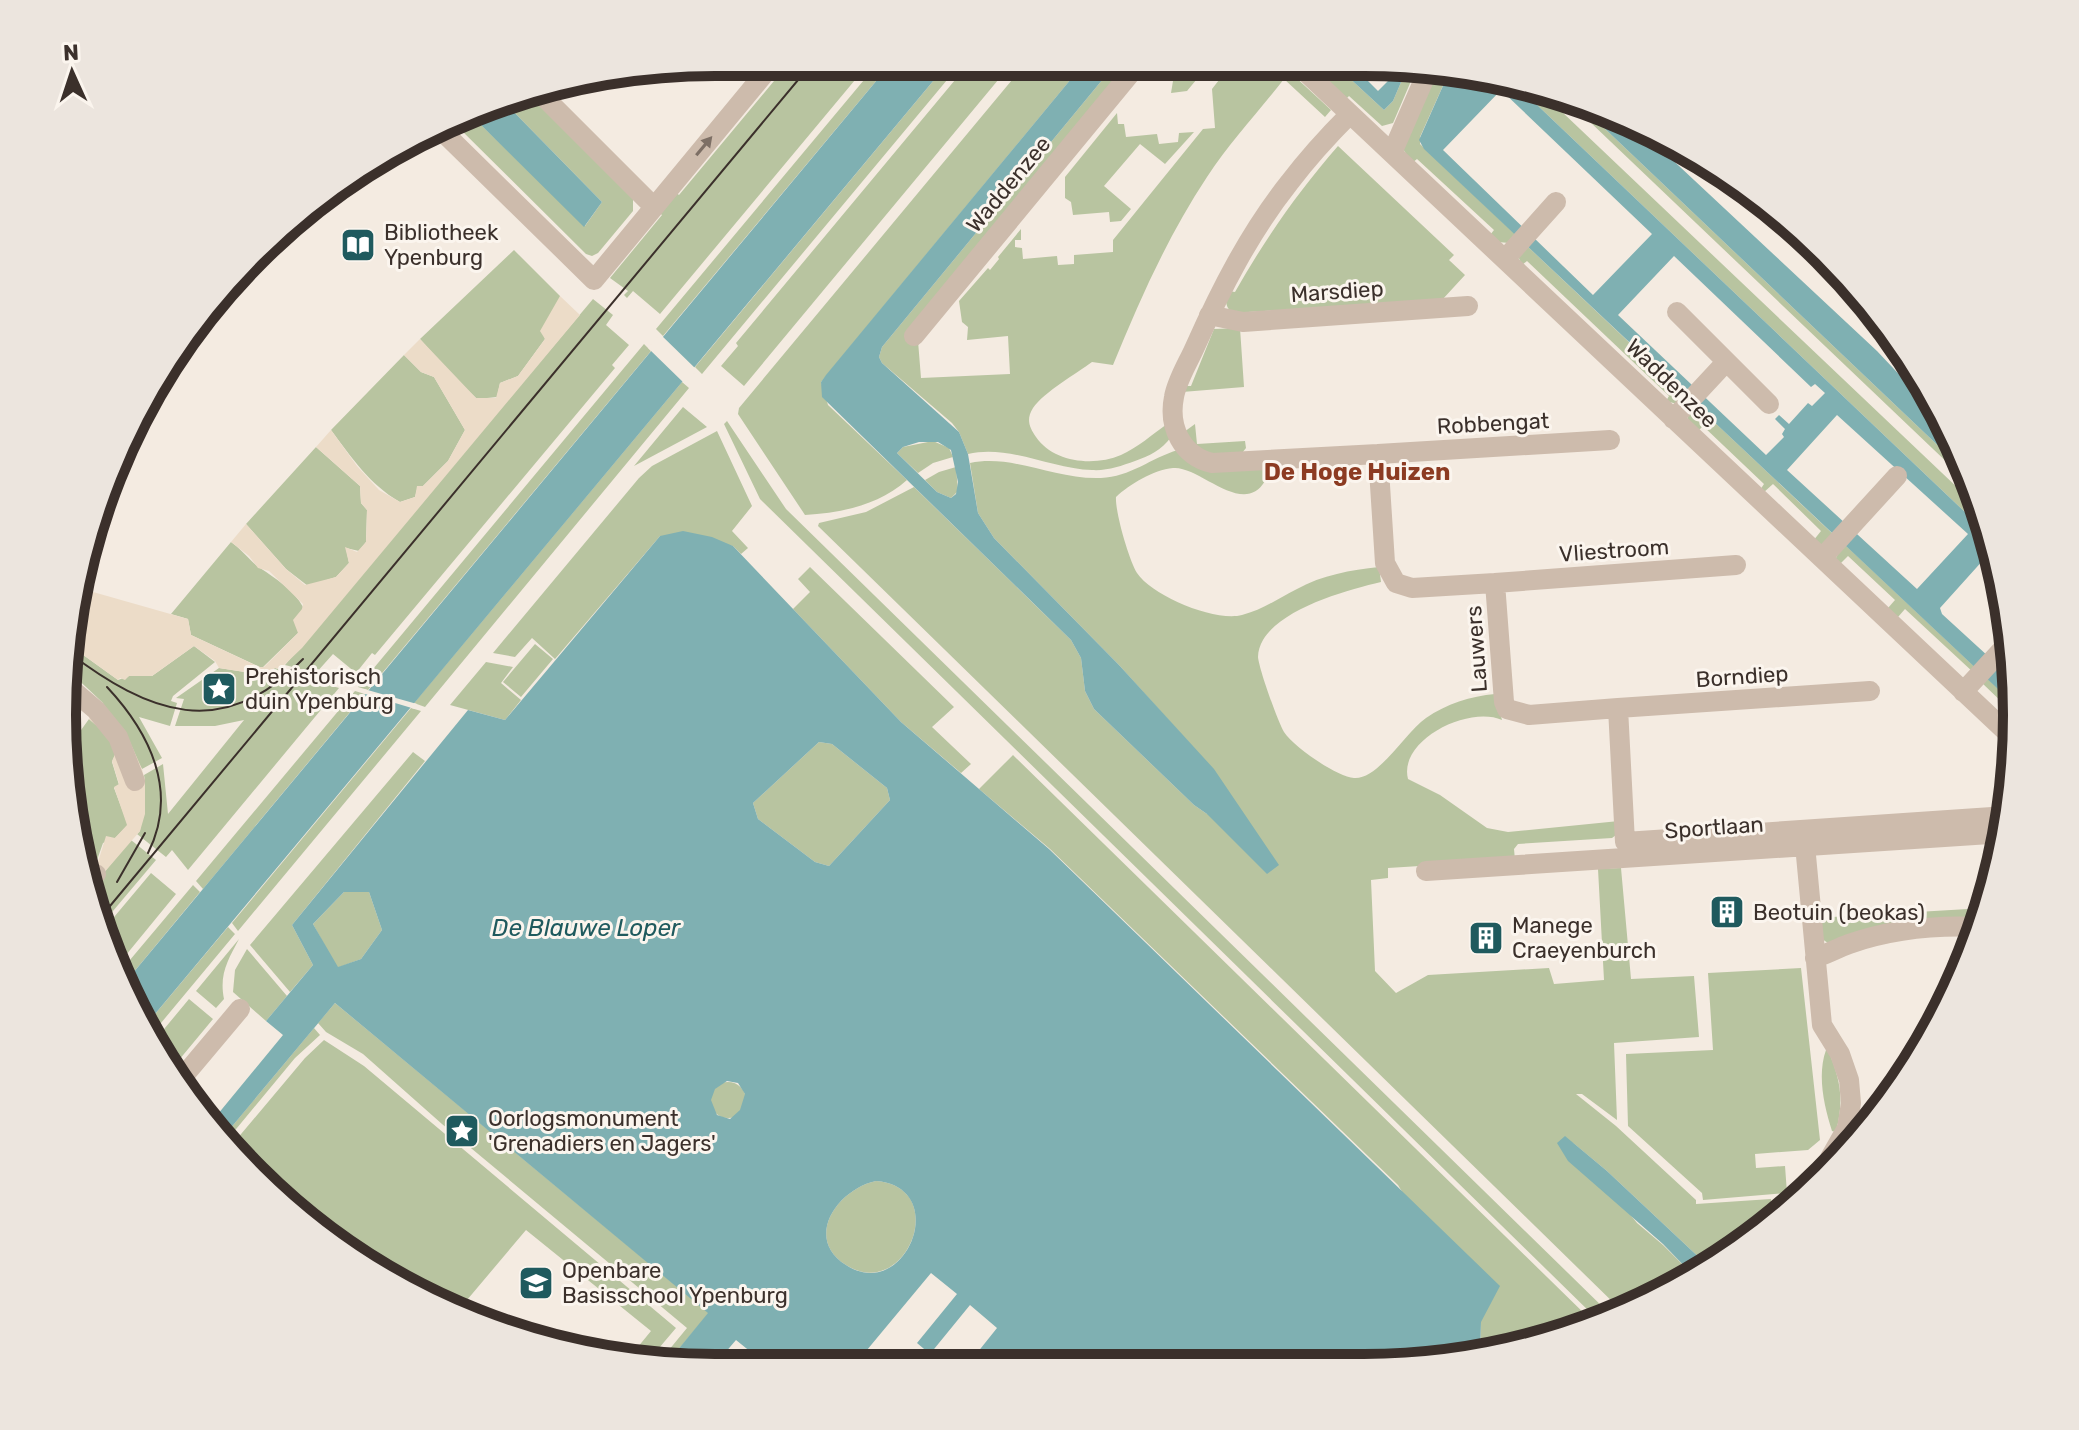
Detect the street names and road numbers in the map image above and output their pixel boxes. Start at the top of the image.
street label: Waddenzee [960,131,1056,238]
street label: Marsdiep [1290,275,1384,308]
street label: Waddenzee [1620,333,1723,434]
street label: Robbengat [1436,407,1550,440]
street label: Vliestroom [1558,533,1670,568]
street label: Lauwers [1460,605,1493,693]
street label: Borndiep [1695,660,1789,693]
street label: Sportlaan [1664,811,1765,844]

